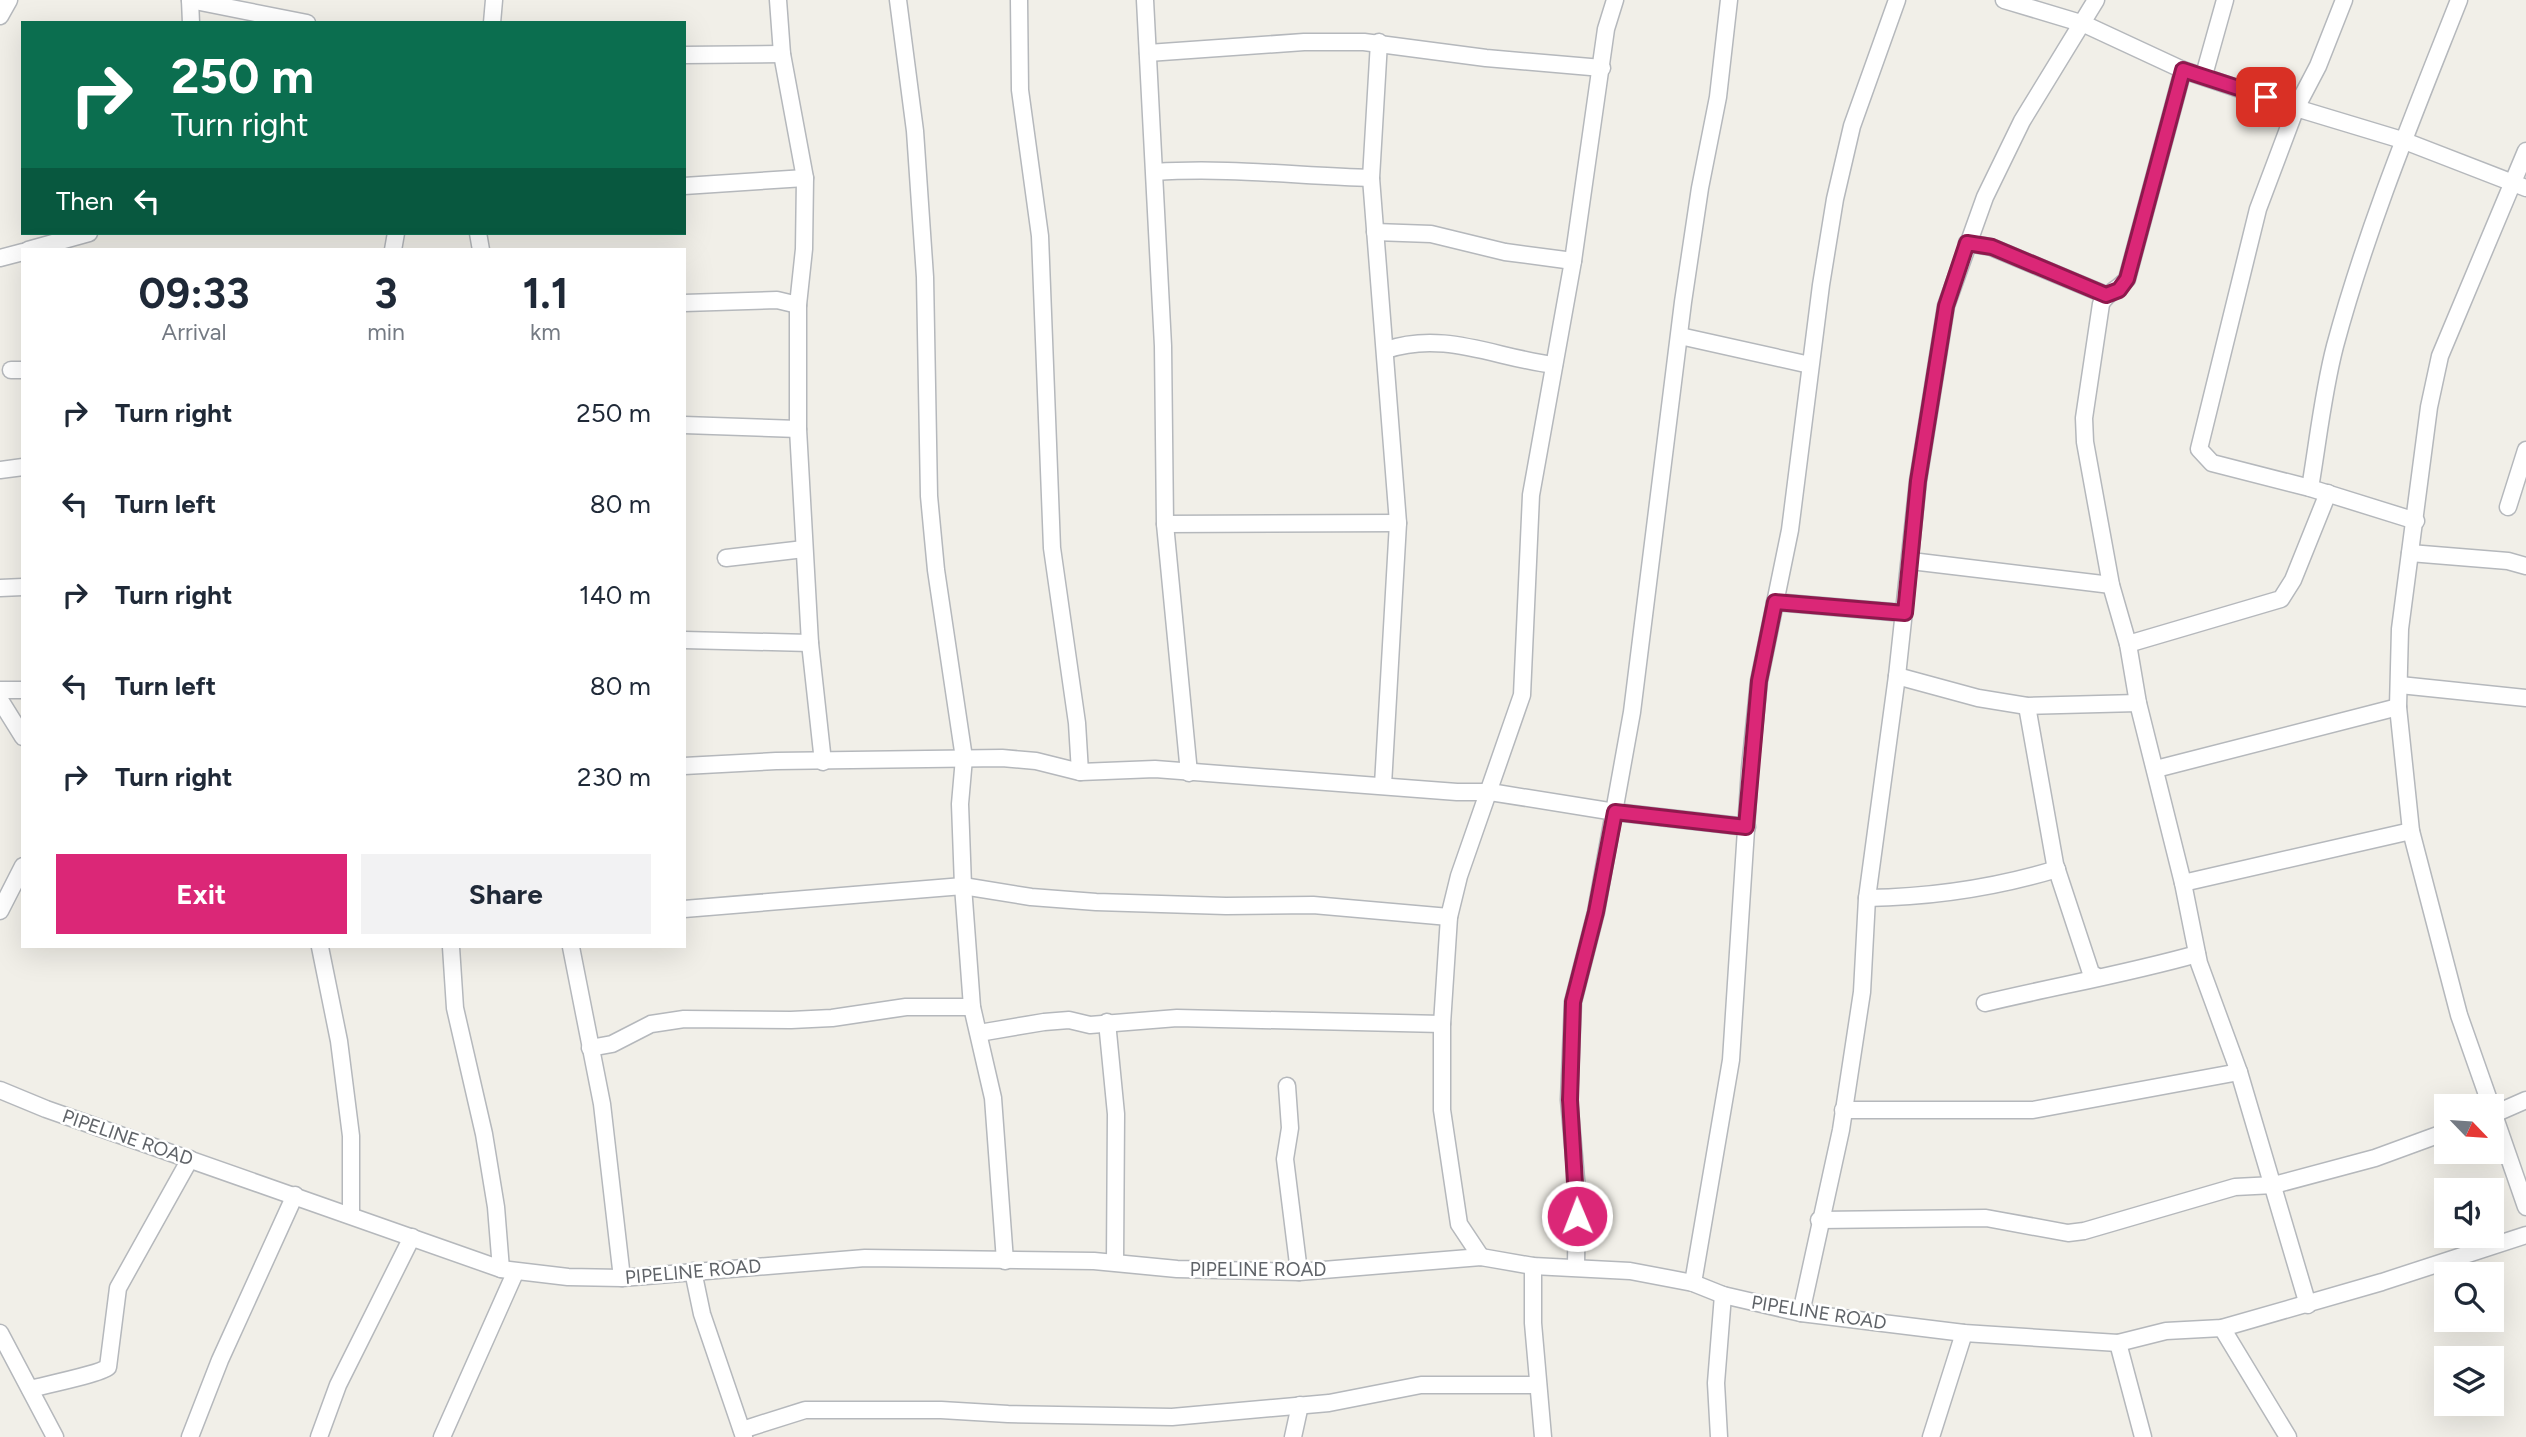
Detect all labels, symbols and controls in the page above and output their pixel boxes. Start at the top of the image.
text: 250 m [171,46,314,105]
icon: right [56,49,147,140]
pin [2236,67,2296,127]
icon: arrive [2247,78,2285,116]
text: Turn right [171,106,309,144]
icon: left [128,182,166,220]
text: Then [56,185,114,217]
text: 09:33 [139,268,250,319]
text: 3 [374,268,398,319]
text: 1.1 [523,268,568,319]
text: Arrival [162,318,227,346]
text: min [367,318,405,346]
text: km [530,318,561,346]
icon: right [56,394,94,432]
text: Turn right [115,397,232,429]
text: 250 m [576,397,651,429]
icon: left [56,485,94,523]
text: Turn left [115,488,216,520]
text: 80 m [590,488,651,520]
icon: right [56,576,94,614]
text: Turn right [115,579,232,611]
text: 140 m [579,579,651,611]
icon: left [56,667,94,705]
text: Turn left [115,670,216,702]
text: 80 m [590,670,651,702]
icon: right [56,758,94,796]
text: Turn right [115,761,232,793]
text: 230 m [577,761,651,793]
button: Exit [56,854,347,934]
button: Share [361,854,651,934]
north arrow [2434,1094,2504,1164]
map controls [2434,1094,2504,1416]
street label: PIPELINE ROAD [59,1104,196,1171]
button: sound [2434,1178,2504,1248]
position arrow [1540,1179,1614,1253]
street label: PIPELINE ROAD [624,1254,762,1289]
street label: PIPELINE ROAD [1190,1258,1326,1281]
button: search [2434,1262,2504,1332]
street label: PIPELINE ROAD [1750,1290,1888,1335]
button: layers [2434,1346,2504,1416]

